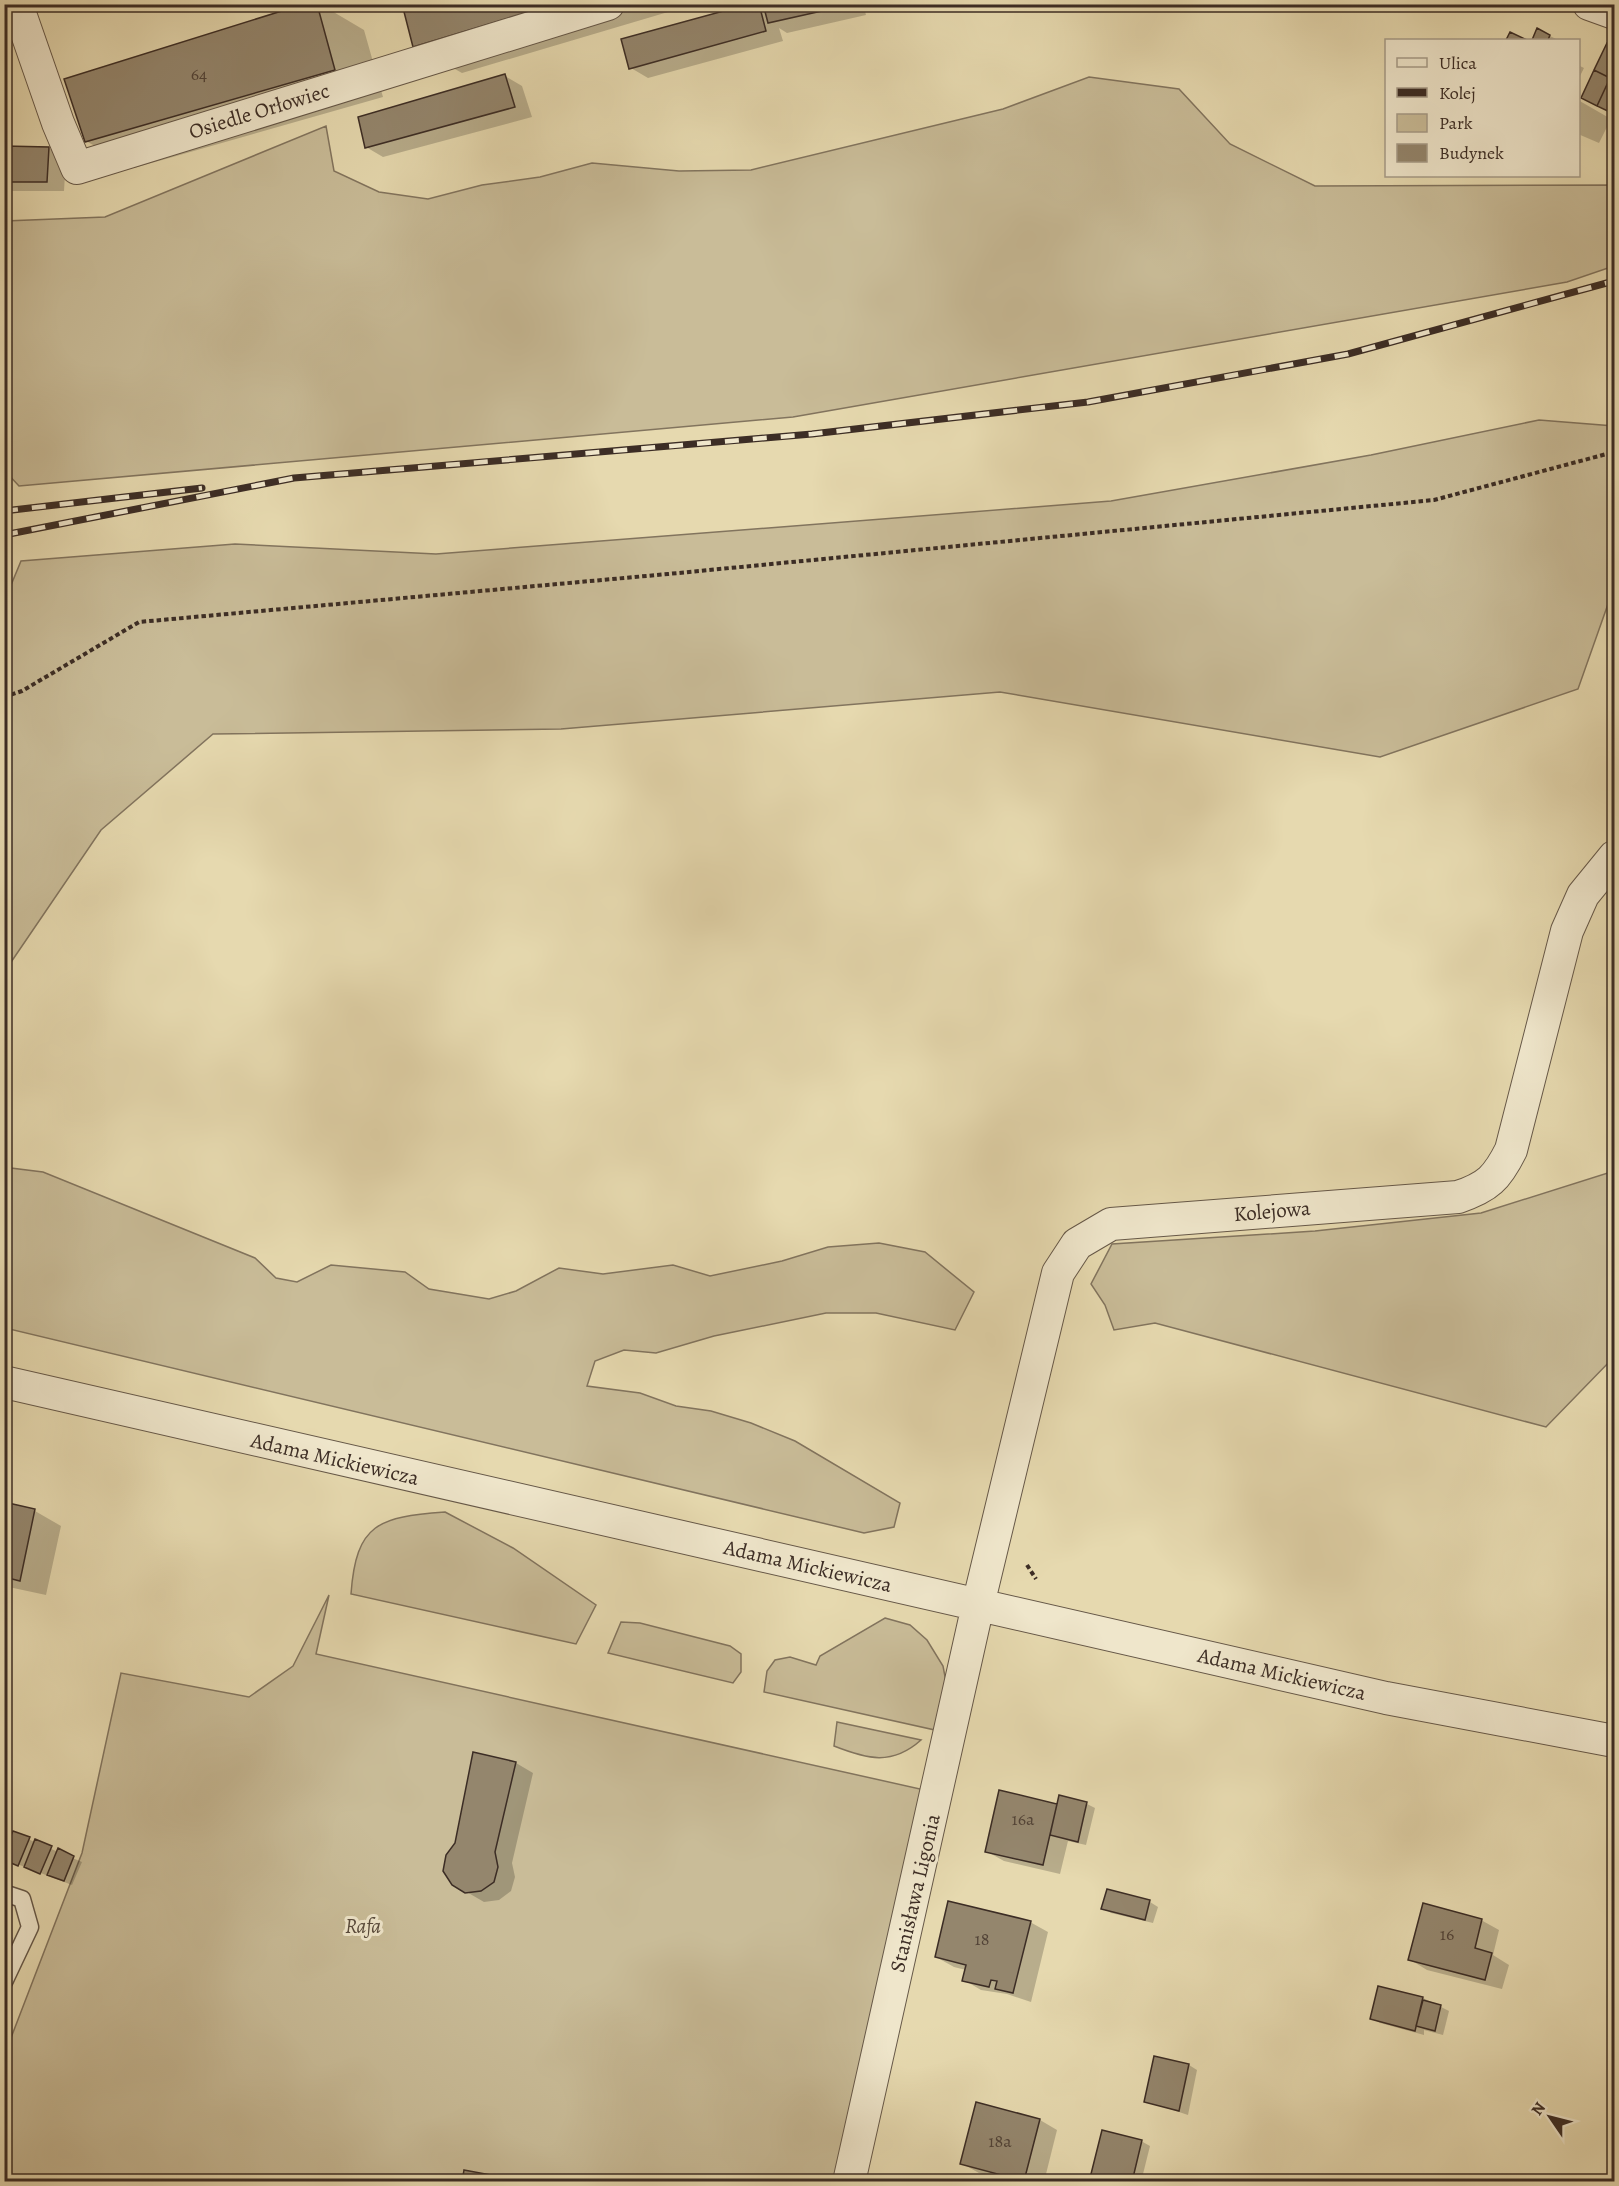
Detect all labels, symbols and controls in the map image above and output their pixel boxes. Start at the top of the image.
legend [1385,39,1580,177]
text: Ulica [1439,51,1477,75]
house number: 64 [191,62,207,86]
street label: Osiedle Orłowiec [185,76,333,146]
text: Kolej [1439,81,1476,105]
text: Park [1439,111,1473,135]
text: Budynek [1439,141,1504,165]
street label: Kolejowa [1232,1194,1312,1228]
street label: Adama Mickiewicza [247,1426,422,1492]
street label: Adama Mickiewicza [720,1533,895,1599]
street label: Adama Mickiewicza [1194,1641,1369,1707]
house number: 16a [1012,1807,1035,1831]
street label: Stanisława Ligonia [883,1811,947,1975]
park label: Rafa [345,1912,381,1940]
house number: 16 [1440,1922,1454,1946]
house number: 18 [975,1927,989,1951]
north arrow [1520,2087,1580,2147]
text: N [1526,2098,1551,2120]
house number: 18a [988,2129,1012,2153]

